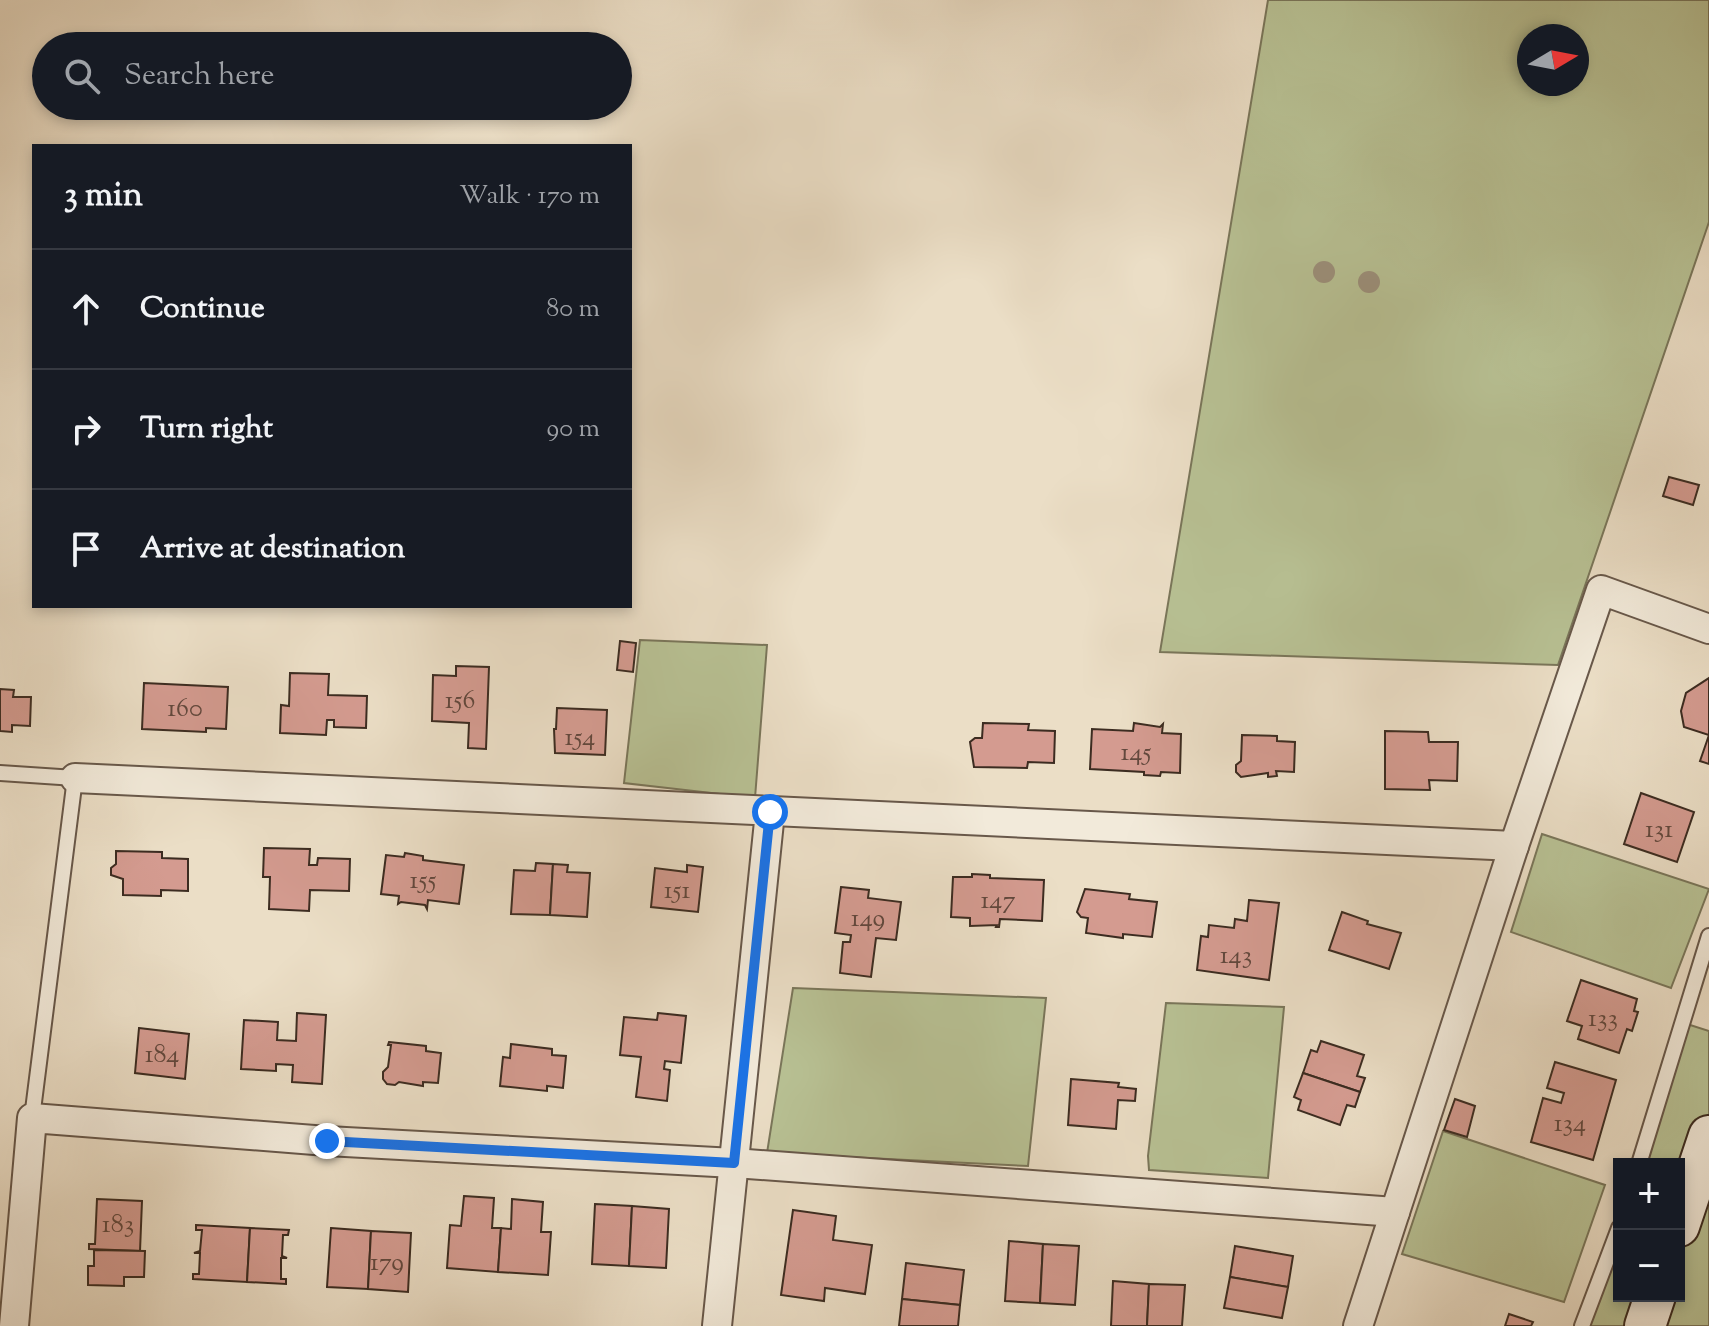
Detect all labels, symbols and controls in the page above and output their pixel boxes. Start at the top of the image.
north arrow [1517,24,1589,96]
search box [32,32,632,120]
icon: search [60,54,104,98]
text: Search here [124,55,274,98]
text: 3 min [64,172,143,221]
text: Walk · 170 m [459,178,600,215]
icon: ahead [64,287,108,331]
text: Continue [140,288,265,331]
text: 80 m [546,291,600,328]
icon: right [64,407,108,451]
text: Turn right [140,408,273,451]
text: 90 m [547,411,600,448]
icon: arrive [64,527,108,571]
text: Arrive at destination [140,528,405,571]
house number: 156 [445,683,475,720]
house number: 160 [167,691,203,728]
house number: 154 [565,720,595,757]
house number: 145 [1121,735,1152,772]
route start [752,794,788,830]
house number: 131 [1645,812,1673,849]
house number: 155 [410,863,437,900]
house number: 151 [664,873,690,910]
house number: 147 [981,883,1015,920]
house number: 149 [851,901,885,938]
house number: 143 [1220,938,1252,975]
house number: 133 [1588,1001,1618,1038]
house number: 184 [145,1037,179,1074]
house number: 134 [1554,1106,1586,1143]
route end [309,1123,345,1159]
map controls [1613,1158,1685,1302]
button: + [1613,1158,1685,1230]
house number: 183 [102,1207,134,1244]
button: − [1613,1230,1685,1302]
house number: 179 [370,1245,404,1282]

